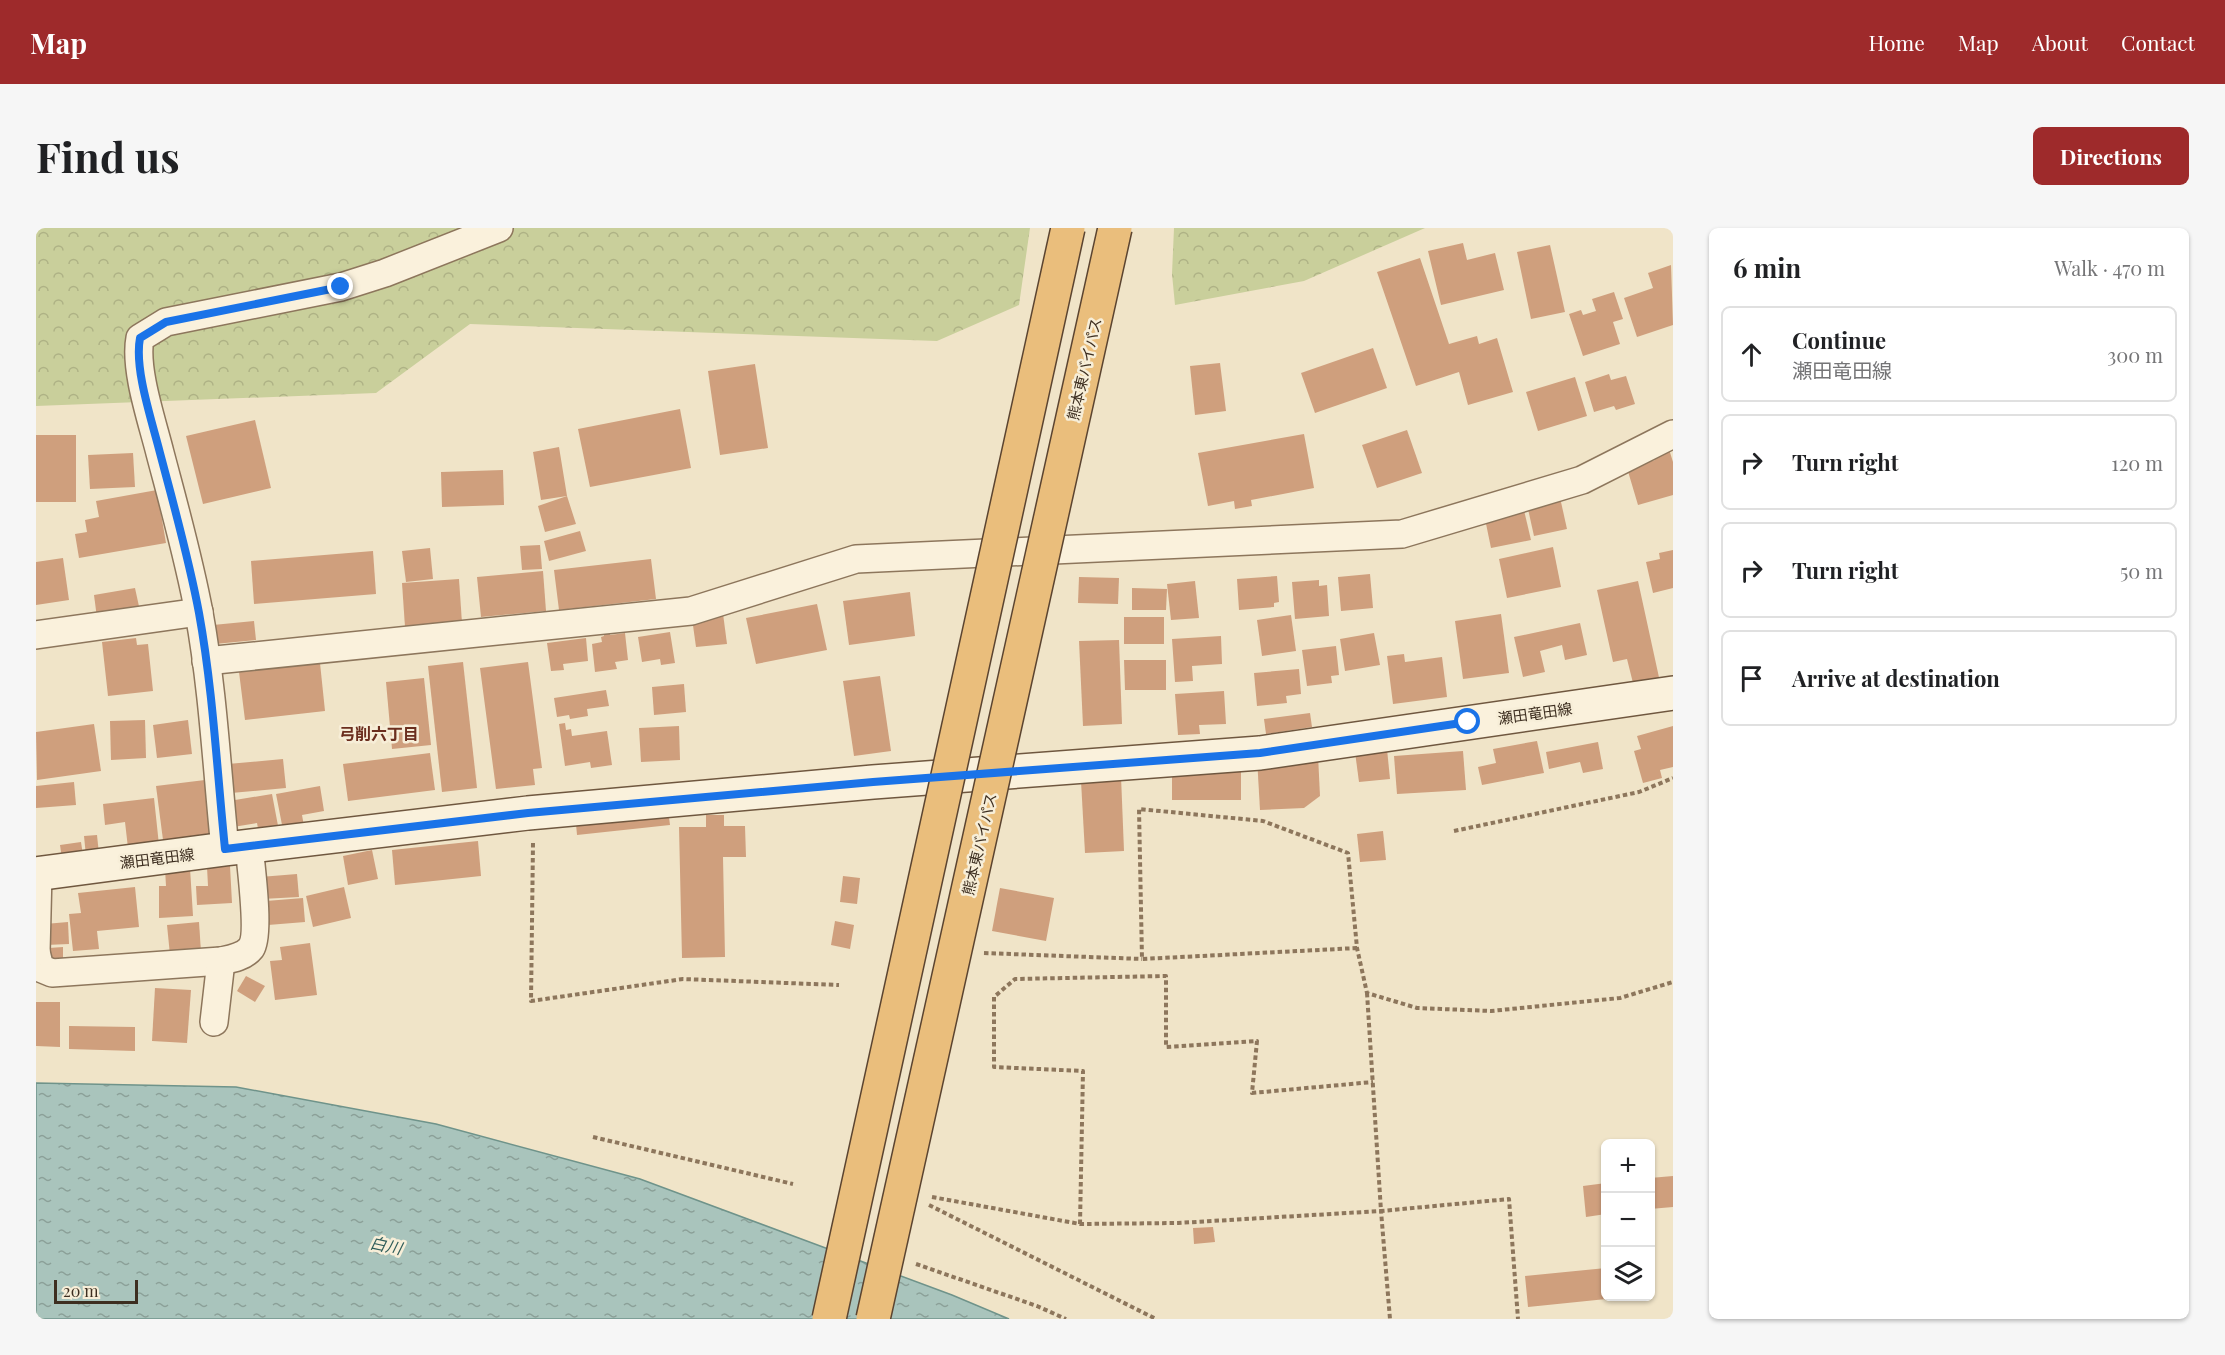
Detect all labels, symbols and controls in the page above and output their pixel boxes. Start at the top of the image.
text: Map [30,24,87,61]
text: Home [1869,28,1925,56]
text: Map [1958,28,1999,56]
text: About [2032,28,2088,56]
text: Contact [2121,28,2195,56]
button: Directions [2033,127,2189,185]
text: Find us [36,128,180,184]
text: 6 min [1733,250,1801,285]
text: Walk · 470 m [2054,254,2165,281]
route end [327,273,353,299]
street label: 熊本東バイパス [1062,316,1106,422]
text: Continue [1792,325,1886,355]
icon: ahead [1735,338,1768,371]
text: 300 m [2107,341,2163,368]
text: 瀬田竜田線 [1792,356,1892,383]
icon: right [1735,446,1768,479]
text: Turn right [1792,447,1898,477]
text: 120 m [2111,449,2163,476]
icon: right [1735,554,1768,587]
text: Turn right [1792,555,1898,585]
text: 50 m [2120,557,2163,584]
icon: arrive [1735,662,1768,695]
text: Arrive at destination [1792,663,2000,693]
street label: 瀬田竜田線 [1496,698,1574,728]
route start [1454,708,1480,734]
district label: 弓削六丁目 [339,723,419,744]
street label: 熊本東バイパス [957,791,1001,897]
street label: 瀬田竜田線 [119,844,195,872]
map controls [1601,1139,1655,1301]
button: + [1601,1139,1655,1193]
button: − [1601,1193,1655,1247]
water label: 白川 [368,1231,406,1259]
button: layers [1601,1247,1655,1301]
scale bar [54,1277,138,1304]
text: 20 m [63,1280,98,1301]

